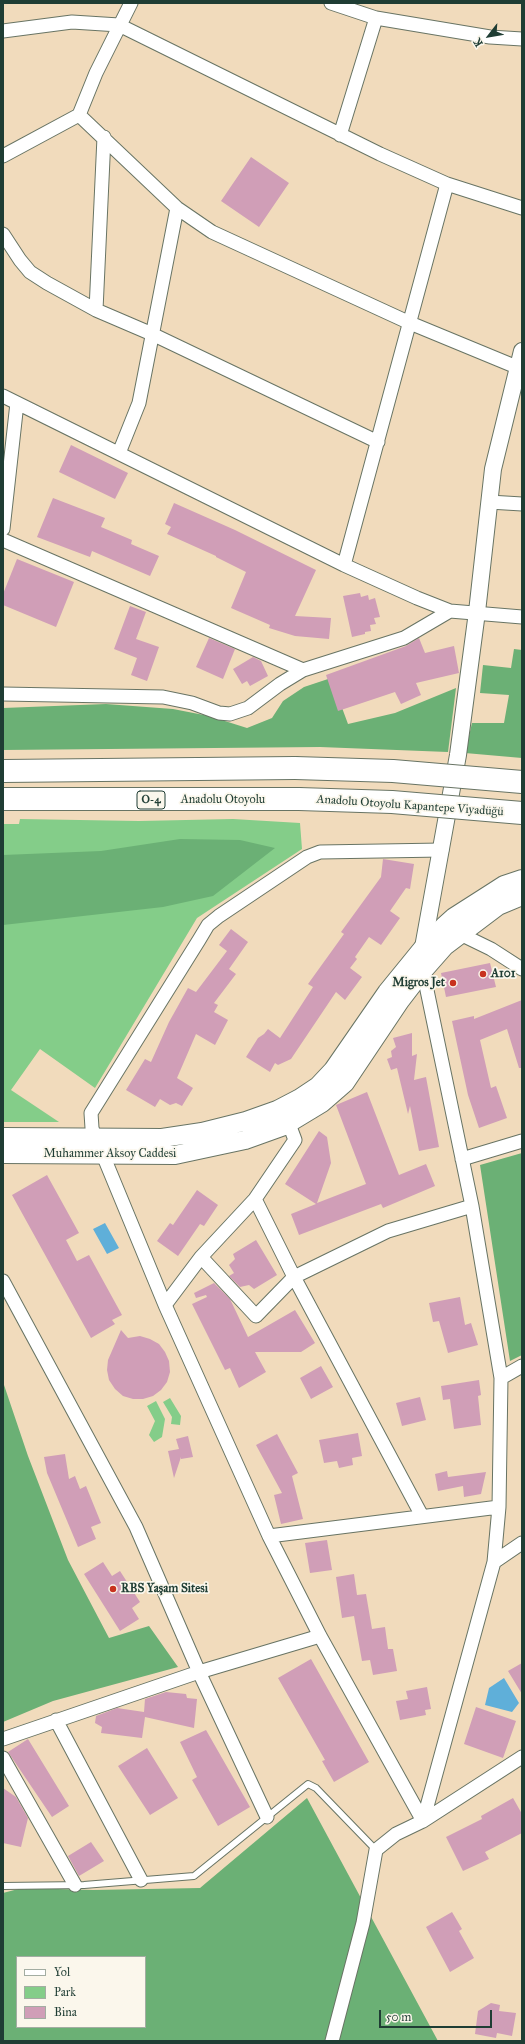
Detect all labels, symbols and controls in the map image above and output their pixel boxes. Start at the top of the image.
north arrow [469,16,509,56]
text: K [471,36,486,49]
road number: O-4 [137,791,165,809]
street label: Anadolu Otoyolu Kapantepe Viyadüğü [316,792,504,820]
street label: Anadolu Otoyolu [181,793,265,807]
place label: A101 [491,967,515,981]
marker: A101 [478,969,488,979]
place label: Migros Jet [392,976,445,990]
marker: Migros Jet [448,978,458,988]
street label: Muhammer Aksoy Caddesi [44,1147,176,1161]
place label: RBS Yaşam Sitesi [121,1582,208,1596]
marker: RBS Yaşam Sitesi [108,1584,118,1594]
legend [16,1956,146,2028]
text: Yol [54,1965,70,1979]
text: Park [54,1985,76,1999]
scale bar [381,2002,494,2028]
text: Bina [54,2005,77,2019]
text: 50 m [386,2010,411,2024]

